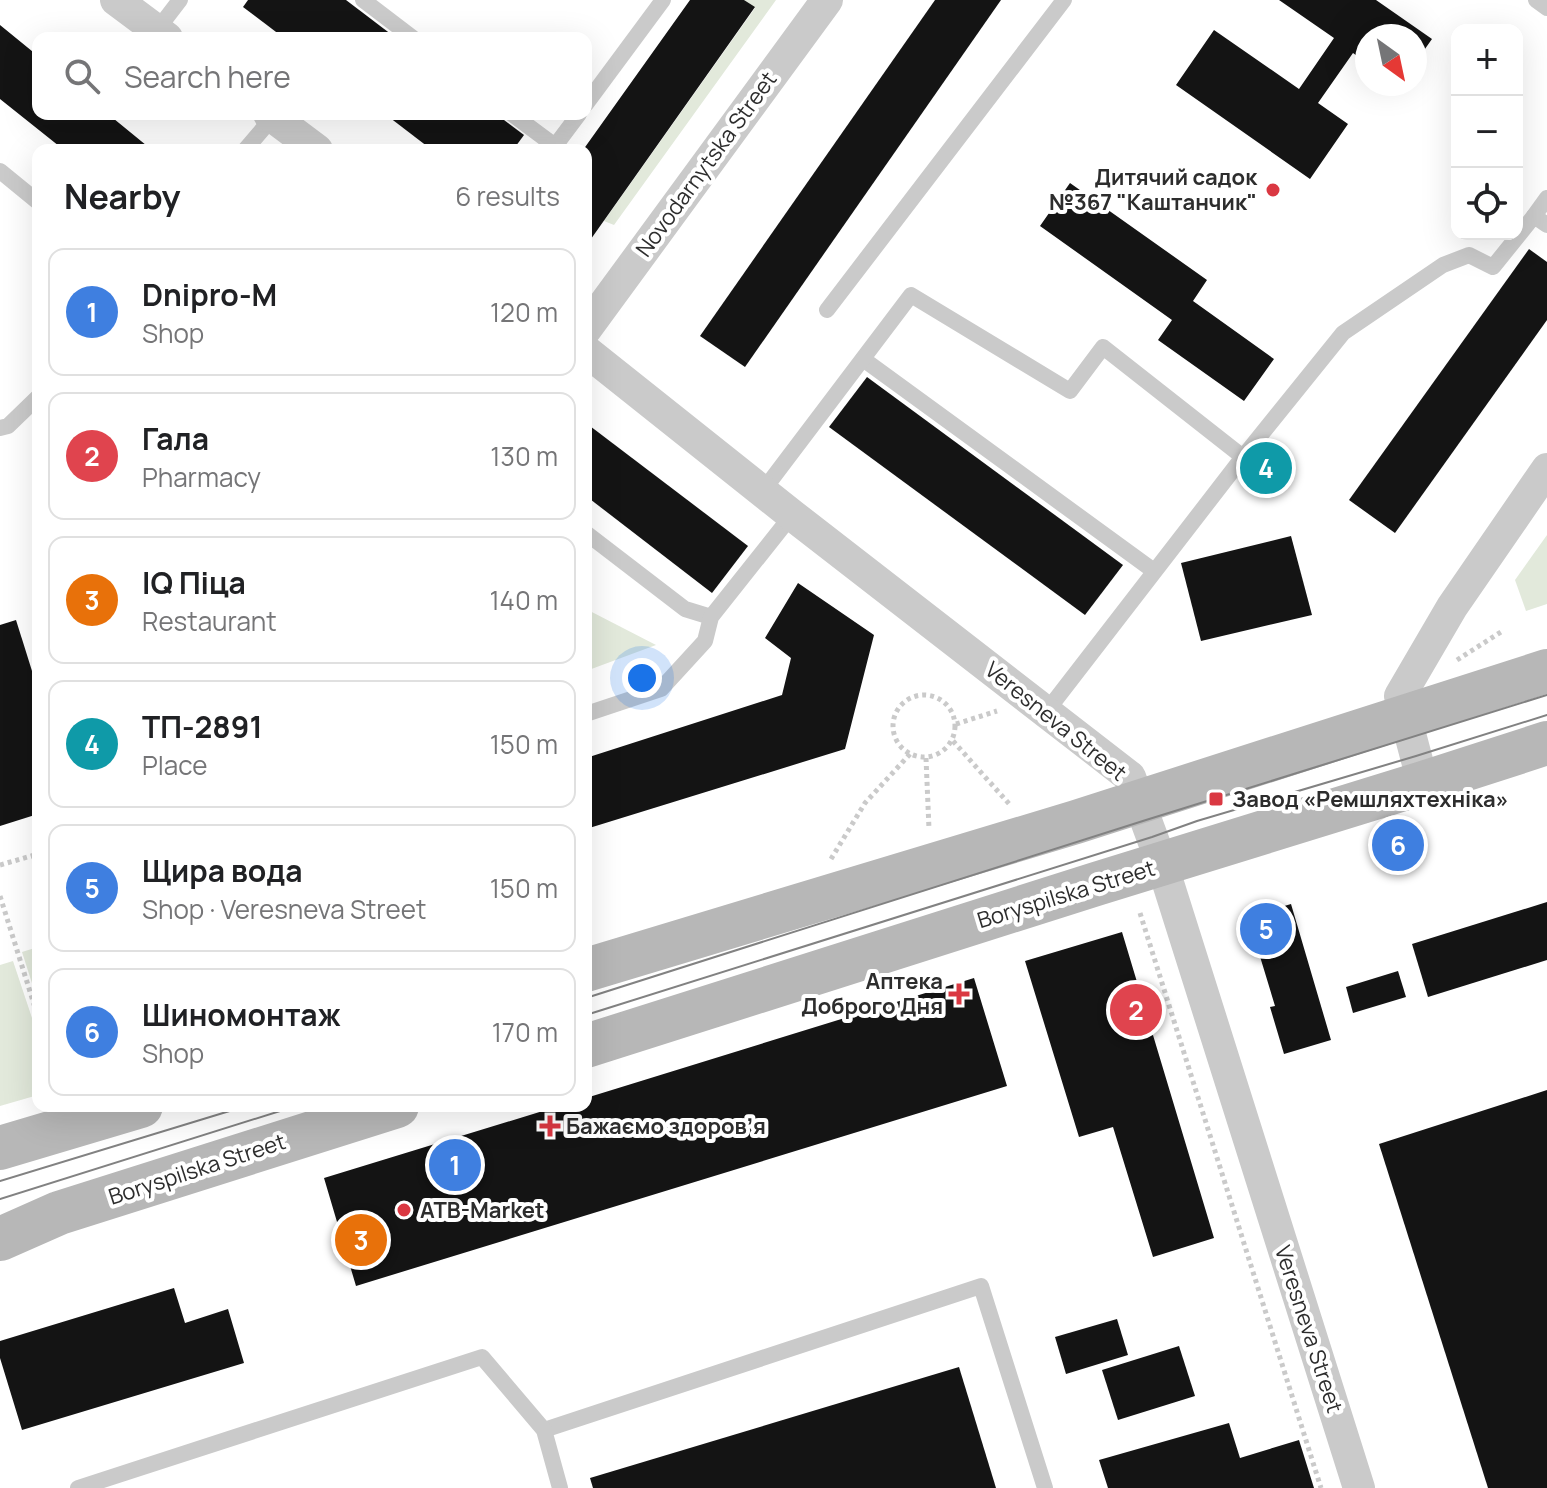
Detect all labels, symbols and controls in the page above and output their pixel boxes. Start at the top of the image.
north arrow [1355,24,1427,96]
map controls [1451,24,1523,240]
button: + [1451,24,1523,96]
search box [32,32,592,120]
icon: search [60,54,104,98]
text: Search here [124,56,291,97]
street label: Novodarnytska Street [629,65,784,263]
button: − [1451,96,1523,168]
place label: Дитячий садок №367 "Каштанчик" [1049,162,1258,217]
button: locate [1451,168,1523,240]
text: Nearby [64,173,180,219]
text: 6 results [455,178,560,214]
marker: Дитячий садок №367 "Каштанчик" [1264,181,1282,199]
text: Dnipro-M [142,274,277,315]
text: 1 [86,294,98,330]
text: 120 m [490,294,558,330]
text: Shop [142,315,204,351]
text: Гала [142,418,209,459]
text: 2 [84,438,100,474]
text: 130 m [490,438,558,474]
pin: 4 [1240,438,1292,498]
text: Pharmacy [142,459,261,495]
text: IQ Піца [142,562,246,603]
text: 3 [84,582,100,618]
text: 140 m [489,582,558,618]
text: Restaurant [142,603,277,639]
street label: Veresneva Street [979,655,1133,788]
your location [622,658,662,698]
text: ТП-2891 [142,706,263,747]
text: 4 [84,726,100,762]
text: 150 m [490,726,558,762]
text: Place [142,747,207,783]
place label: Завод «Ремшляхтехніка» [1232,784,1509,814]
marker: Завод «Ремшляхтехніка» [1207,790,1225,808]
pin: 6 [1372,815,1424,875]
text: Щира вода [142,850,303,891]
street label: Boryspilska Street [973,853,1159,935]
text: 5 [84,870,100,906]
text: 150 m [490,870,558,906]
text: Shop · Veresneva Street [142,891,426,927]
pin: 5 [1240,899,1292,959]
place label: Аптека Доброго Дня [801,966,943,1021]
pin: 2 [1110,980,1162,1040]
marker: Аптека Доброго Дня [950,985,968,1003]
text: Шиномонтаж [142,994,341,1035]
text: 6 [84,1014,100,1050]
text: 170 m [492,1014,558,1050]
text: Shop [142,1035,204,1071]
place label: Бажаємо здоровʼя [566,1111,766,1141]
marker: Бажаємо здоровʼя [541,1117,559,1135]
street label: Boryspilska Street [105,1126,290,1212]
pin: 1 [429,1135,481,1195]
place label: ATB-Market [420,1195,545,1225]
marker: ATB-Market [395,1201,413,1219]
pin: 3 [335,1210,387,1270]
street label: Veresneva Street [1268,1242,1350,1417]

